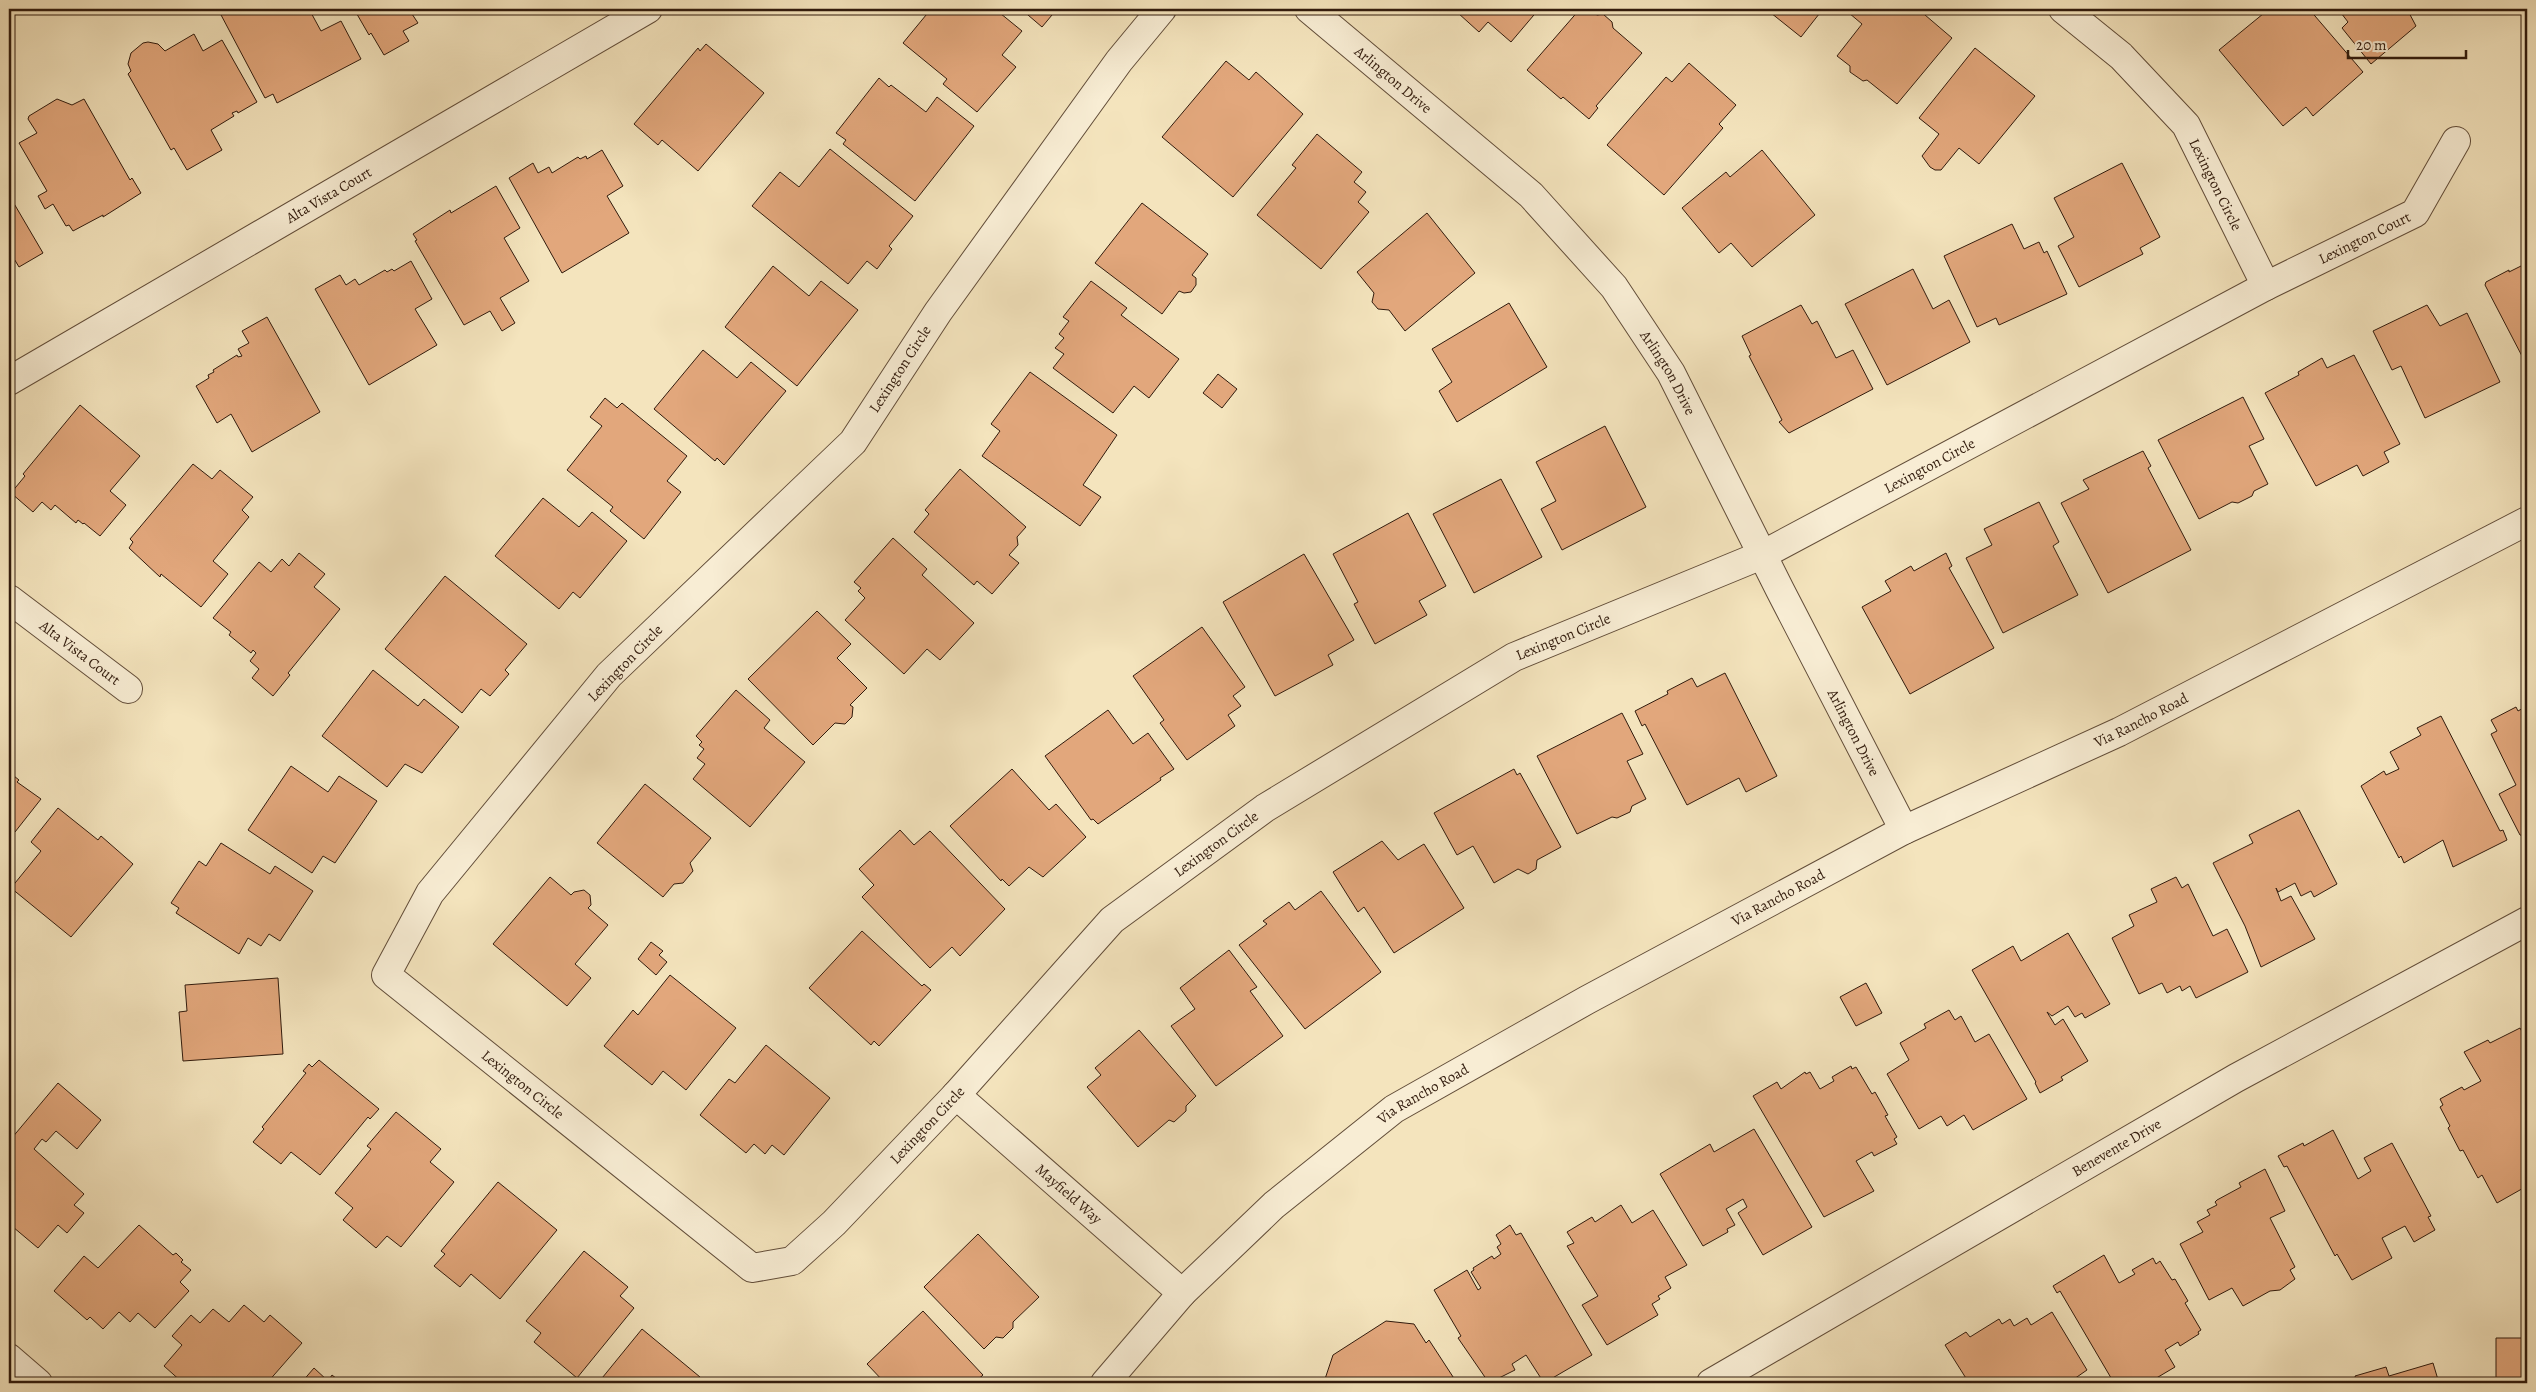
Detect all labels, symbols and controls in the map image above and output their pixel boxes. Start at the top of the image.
scale bar [2348,28,2466,60]
text: 20 m [2356,35,2387,55]
street label: Arlington Drive [1350,41,1436,118]
street label: Lexington Circle [2184,135,2247,234]
street label: Alta Vista Court [281,162,375,228]
street label: Lexington Court [2315,207,2414,269]
street label: Lexington Circle [864,321,936,417]
street label: Arlington Drive [1635,326,1701,419]
street label: Lexington Circle [1880,433,1979,498]
street label: Lexington Circle [1513,608,1614,665]
street label: Alta Vista Court [35,615,124,690]
street label: Lexington Circle [583,620,667,706]
street label: Arlington Drive [1822,685,1885,780]
street label: Via Rancho Road [2090,688,2192,753]
street label: Lexington Circle [1170,806,1263,882]
street label: Via Rancho Road [1727,864,1829,931]
street label: Lexington Circle [477,1045,568,1124]
street label: Via Rancho Road [1372,1058,1473,1129]
street label: Lexington Circle [885,1082,969,1168]
street label: Benevente Drive [2068,1113,2165,1181]
street label: Mayfield Way [1031,1159,1107,1229]

